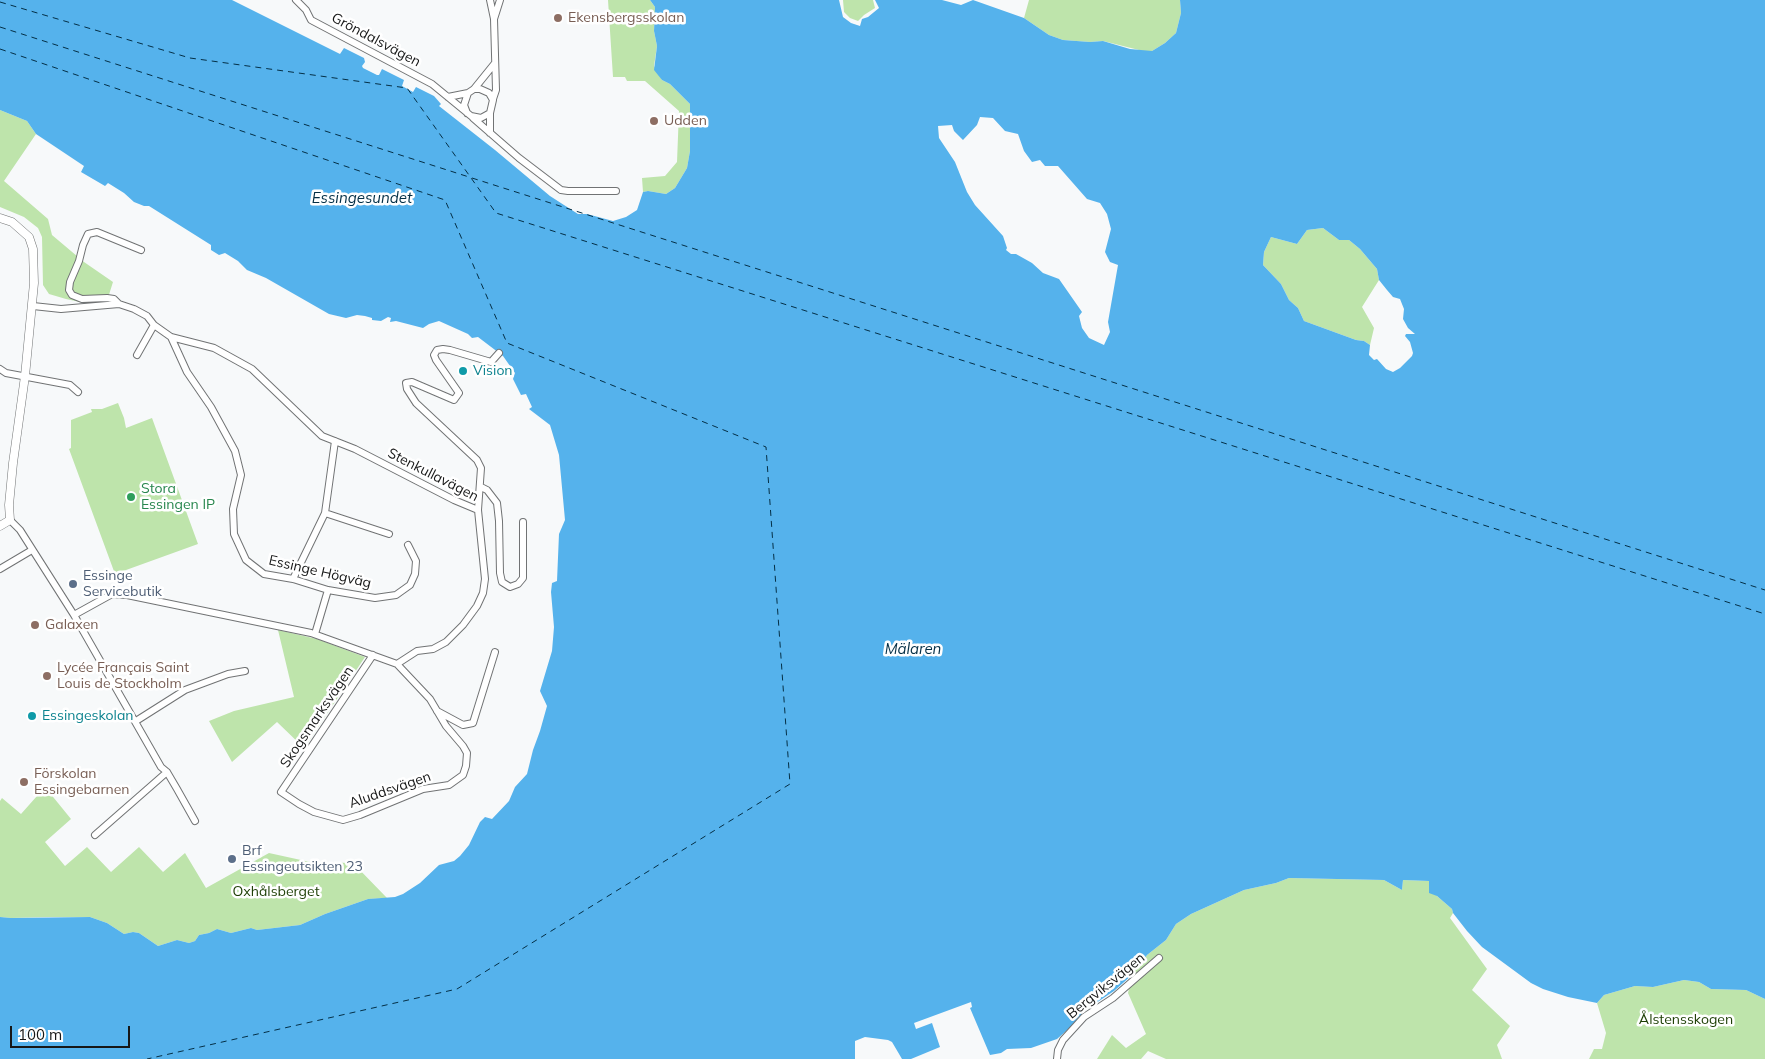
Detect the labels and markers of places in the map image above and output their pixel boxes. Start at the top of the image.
place label: Ekensbergsskolan [568,10,684,26]
marker: Ekensbergsskolan [552,12,564,24]
place label: Udden [664,113,707,129]
marker: Udden [648,115,660,127]
place label: Vision [473,363,513,379]
marker: Vision [457,365,469,377]
place label: Stora Essingen IP [141,481,215,514]
marker: Stora Essingen IP [125,491,137,503]
place label: Essinge Servicebutik [83,568,162,600]
marker: Essinge Servicebutik [67,578,79,590]
place label: Galaxen [45,617,99,633]
marker: Galaxen [29,619,41,631]
place label: Lycée Français Saint Louis de Stockholm [57,660,189,692]
marker: Lycée Français Saint Louis de Stockholm [41,670,53,682]
place label: Essingeskolan [42,708,134,724]
marker: Essingeskolan [26,710,38,722]
place label: Förskolan Essingebarnen [34,766,130,799]
marker: Förskolan Essingebarnen [18,776,30,788]
place label: Brf Essingeutsikten 23 [242,843,363,876]
marker: Brf Essingeutsikten 23 [226,853,238,865]

